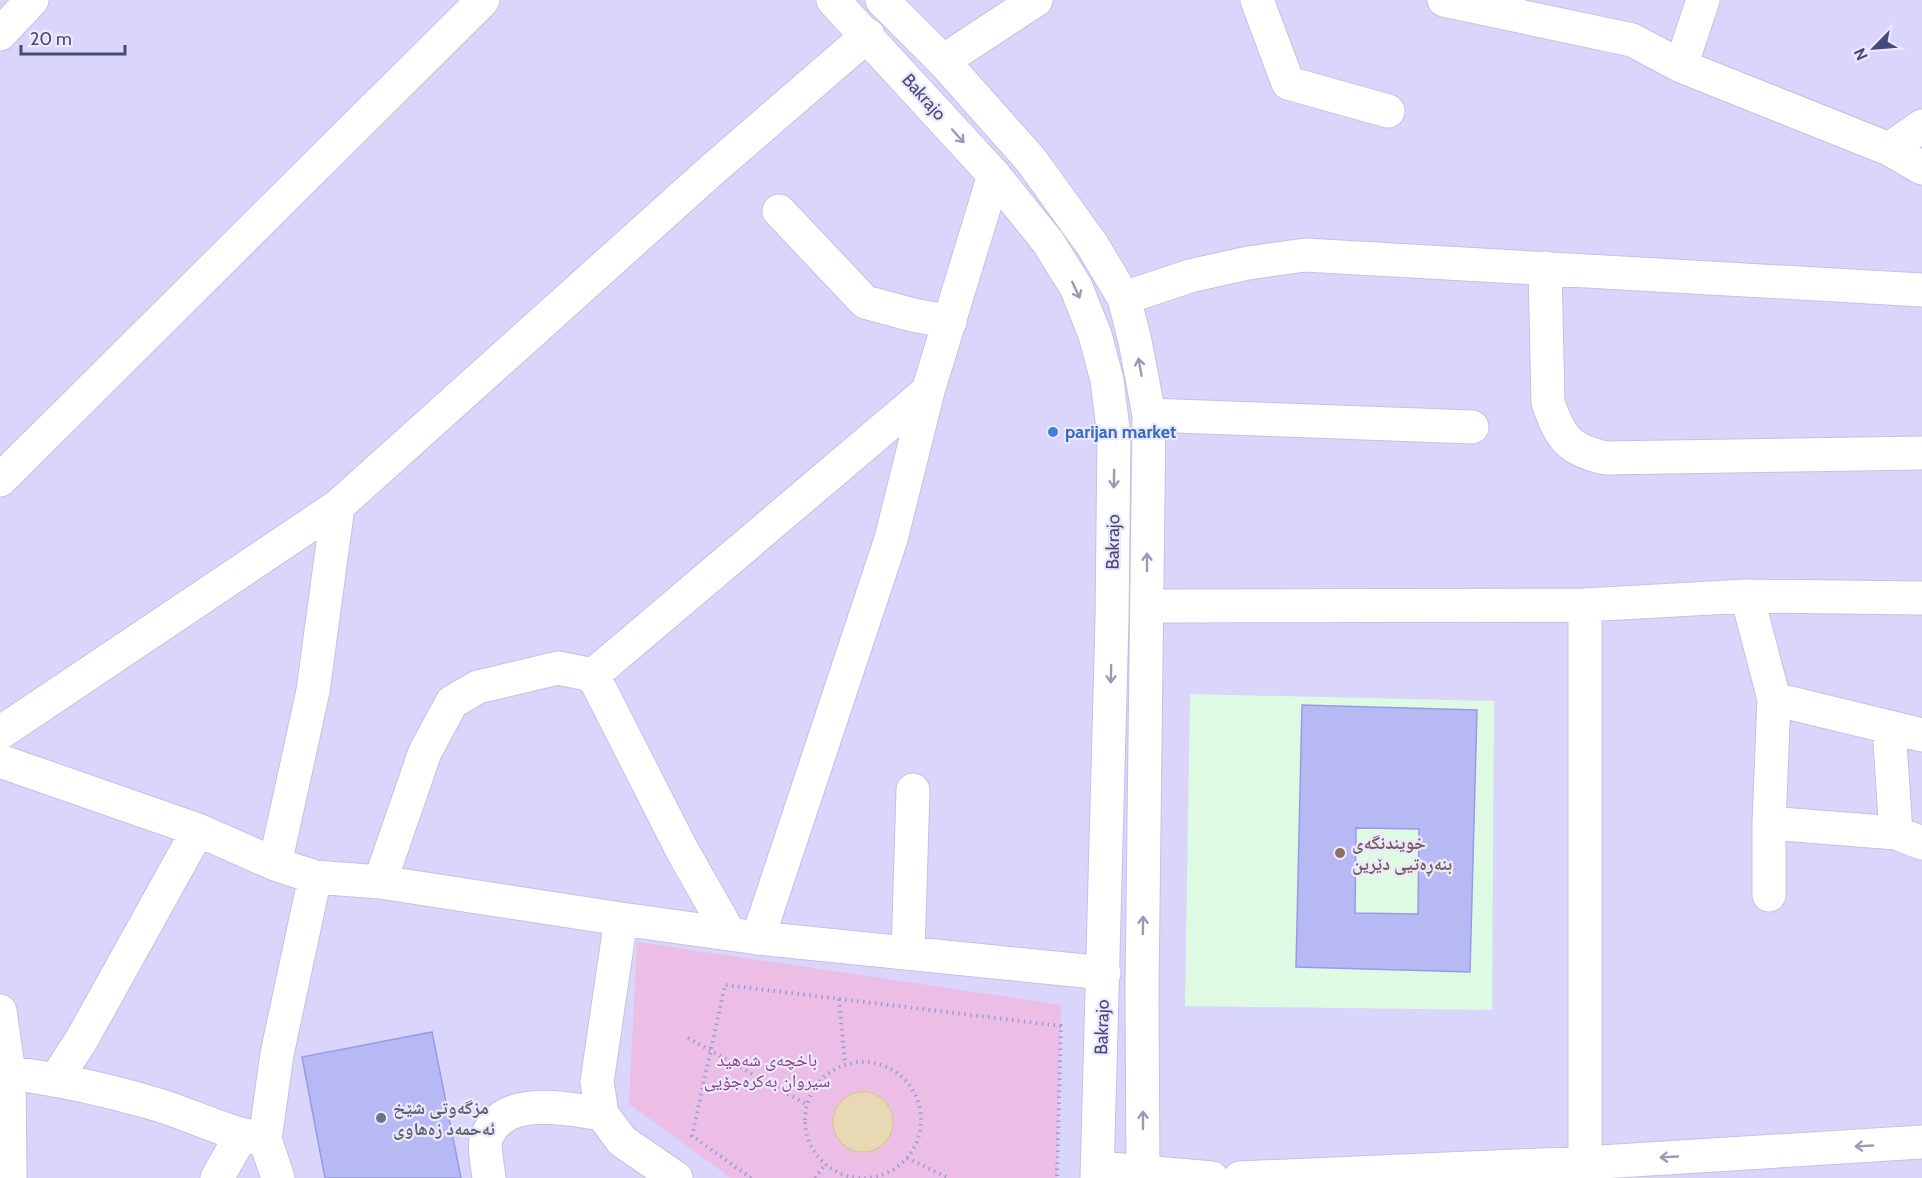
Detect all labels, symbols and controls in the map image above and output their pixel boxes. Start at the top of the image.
scale bar [21,18,124,56]
north arrow [1844,18,1904,78]
text: 20 m [30,28,72,50]
text: N [1850,45,1872,63]
street label: Bakrajo [897,69,951,125]
one-way arrow [951,128,965,143]
one-way arrow [1071,281,1083,299]
one-way arrow [1134,358,1145,378]
place label: parijan market [1065,421,1176,443]
marker: parijan market [1046,425,1060,439]
one-way arrow [1108,469,1120,489]
street label: Bakrajo [1102,514,1124,570]
one-way arrow [1141,552,1153,572]
one-way arrow [1105,664,1117,684]
place label: خویندنگەی بنەڕەتیی دێرین [1352,832,1452,877]
marker: خویندنگەی بنەڕەتیی دێرین [1333,846,1347,860]
one-way arrow [1137,915,1149,935]
street label: Bakrajo [1090,999,1114,1055]
park label: باخچەی شەهید سیروان بەکرەجۆیی [704,1049,830,1092]
place label: مزگەوتی شێخ ئەحمەد زەهاوی [393,1097,495,1140]
one-way arrow [1137,1110,1149,1130]
marker: مزگەوتی شێخ ئەحمەد زەهاوی [374,1111,388,1125]
one-way arrow [1854,1140,1874,1151]
one-way arrow [1659,1152,1679,1163]

